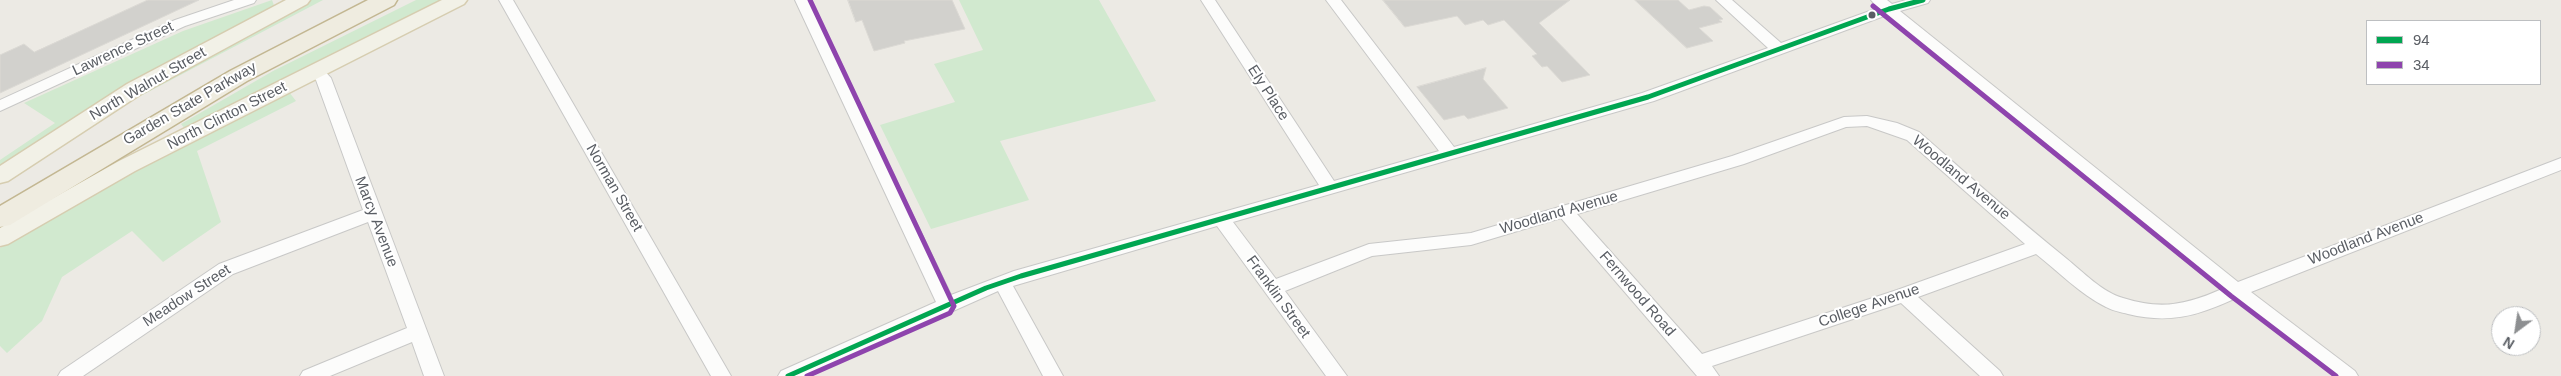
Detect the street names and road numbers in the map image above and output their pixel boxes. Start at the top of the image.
street label: Lawrence Street [70,18,176,80]
street label: North Walnut Street [87,43,209,125]
street label: Garden State Parkway [120,58,260,150]
street label: Ely Place [1243,62,1293,124]
street label: North Clinton Street [164,78,290,154]
street label: Woodland Avenue [1908,132,2014,224]
street label: Norman Street [582,141,646,235]
street label: Marcy Avenue [350,174,402,270]
street label: Woodland Avenue [1498,188,1620,238]
street label: Woodland Avenue [2306,209,2426,269]
street label: Fernwood Road [1595,248,1679,340]
street label: Franklin Street [1242,252,1314,342]
street label: Meadow Street [140,261,234,331]
street label: College Avenue [1816,280,1922,332]

